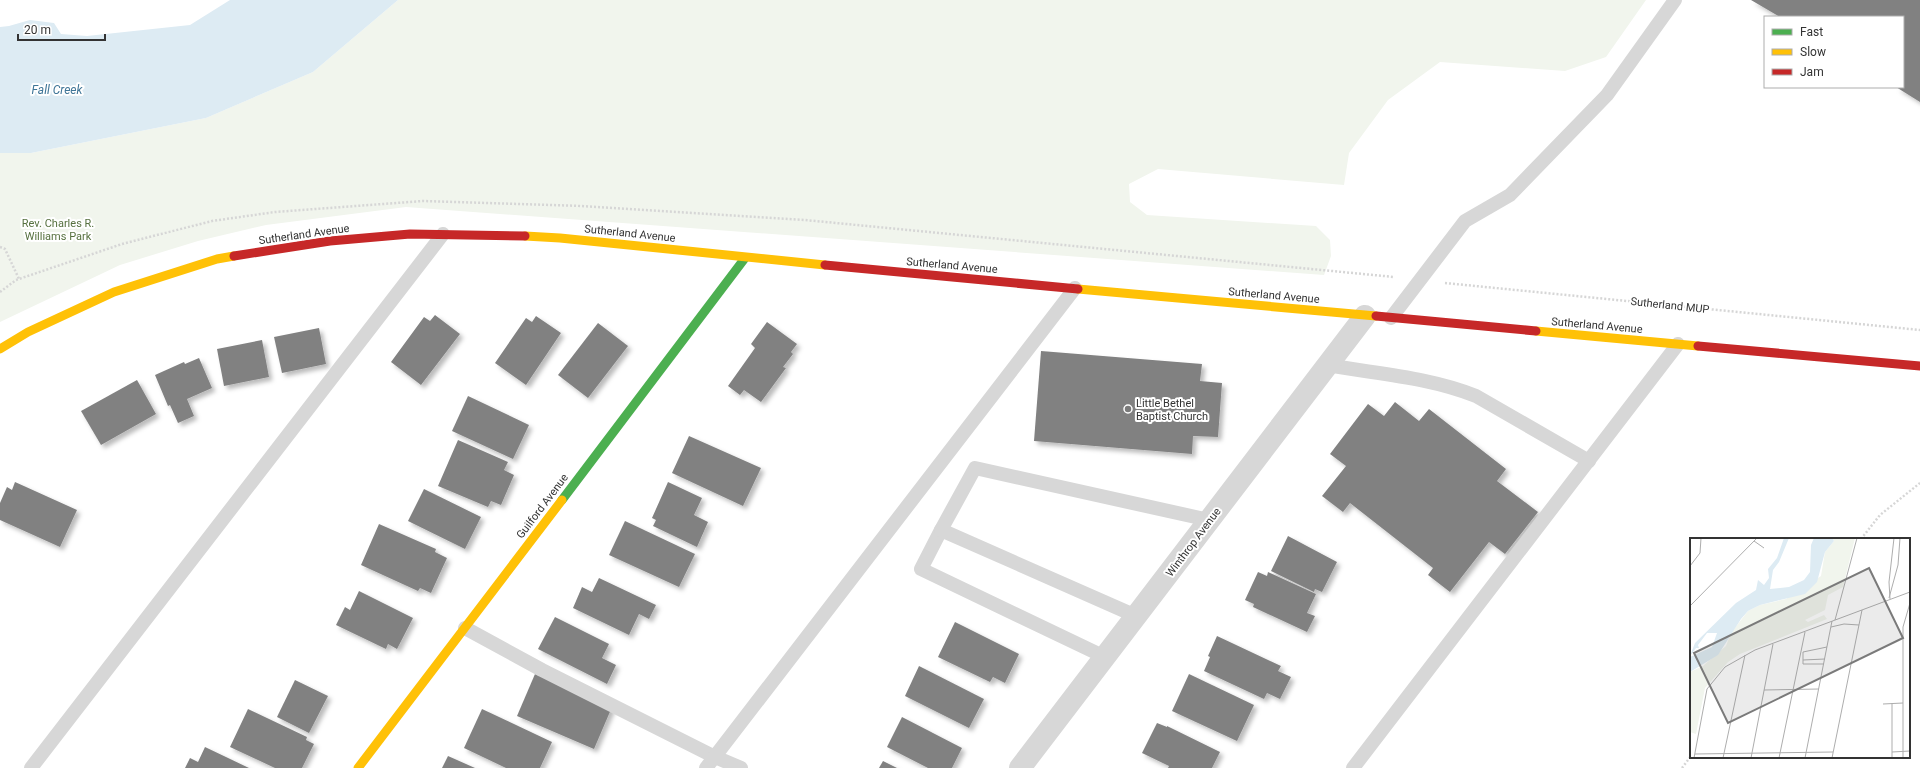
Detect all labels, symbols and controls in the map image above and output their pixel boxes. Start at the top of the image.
scale bar [18,16,105,42]
legend [1764,16,1904,88]
text: 20 m [24,23,51,37]
text: Fast [1800,25,1823,39]
text: Slow [1800,45,1826,59]
text: Jam [1800,65,1824,79]
water label: Fall Creek [32,83,84,97]
park label: Rev. Charles R. Williams Park [22,217,94,243]
street label: Sutherland Avenue [258,222,350,247]
street label: Sutherland Avenue [584,222,676,245]
street label: Sutherland Avenue [906,255,998,276]
street label: Sutherland Avenue [1228,285,1320,306]
street label: Sutherland MUP [1630,295,1710,316]
street label: Sutherland Avenue [1551,315,1643,336]
place label: Little Bethel Baptist Church [1136,397,1208,423]
marker: Little Bethel Baptist Church [1123,404,1133,414]
street label: Guilford Avenue [514,471,571,541]
street label: Winthrop Avenue [1163,505,1224,579]
inset map [1690,538,1910,758]

